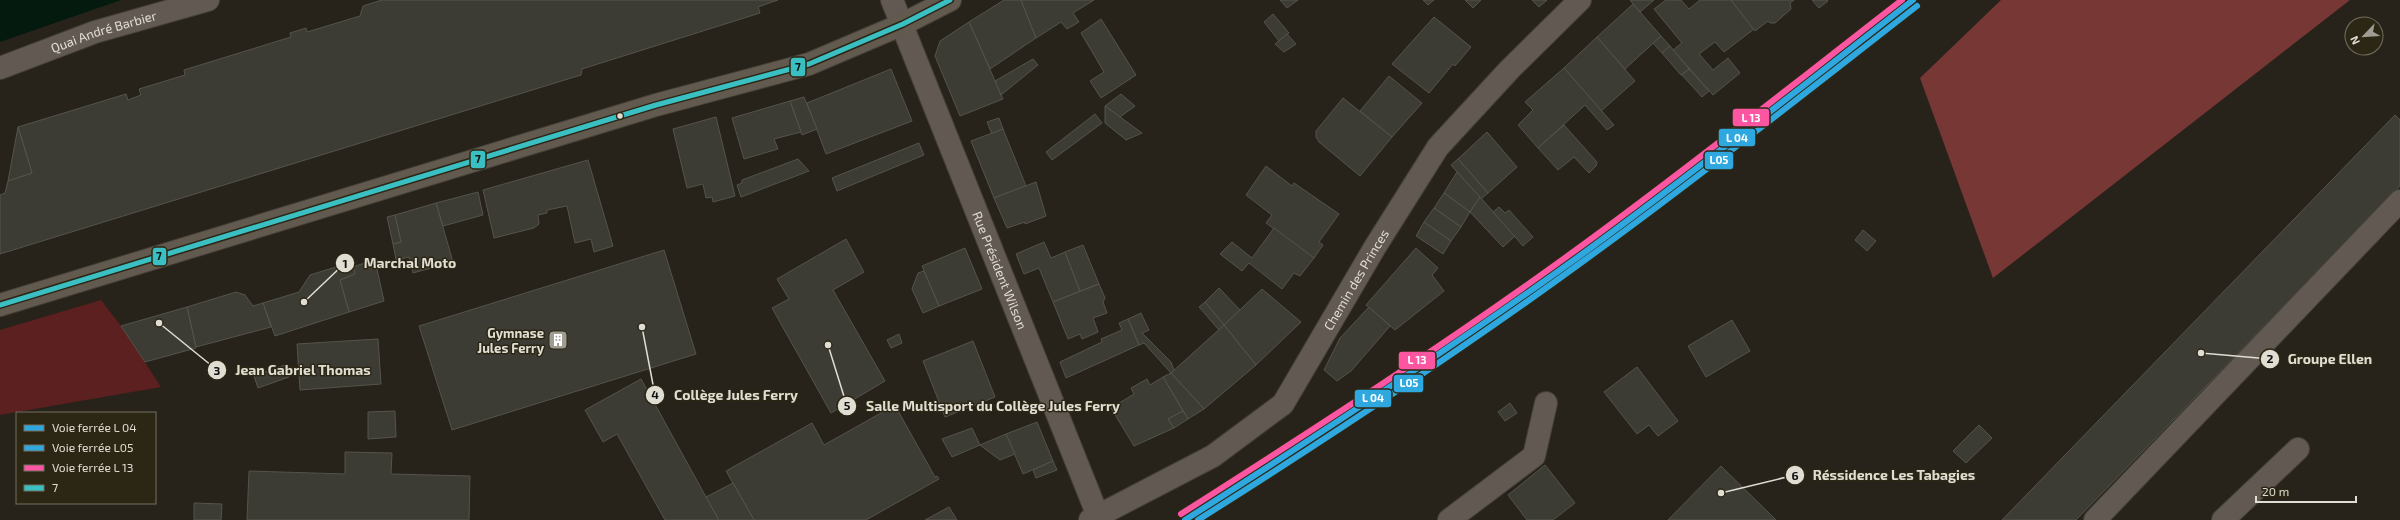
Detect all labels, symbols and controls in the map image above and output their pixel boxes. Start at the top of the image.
street label: Quai André Barbier [48,7,158,56]
north arrow [2344,16,2384,56]
text: N [2347,34,2362,47]
line badge: 7 [790,57,806,77]
text: 7 [795,60,801,73]
line badge: L 13 [1732,108,1770,127]
unlabelled marker [615,111,625,121]
text: L 13 [1741,111,1761,124]
line badge: L 04 [1718,128,1756,147]
text: L 04 [1726,131,1748,144]
line badge: 7 [470,150,486,169]
line badge: L05 [1704,151,1734,170]
text: 7 [475,152,481,165]
text: L05 [1710,153,1728,166]
street label: Rue Président Wilson [969,209,1031,332]
street label: Chemin des Princes [1320,226,1392,333]
line badge: 7 [152,247,167,266]
text: 7 [156,249,162,262]
callout: Marchal Moto [335,250,464,276]
text: Marchal Moto [364,254,456,271]
text: 1 [342,256,348,270]
place label: Gymnase Jules Ferry [477,325,545,356]
building icon: Gymnase Jules Ferry [547,329,569,351]
callout: Groupe Ellen [2260,346,2380,372]
text: Groupe Ellen [2288,350,2372,367]
line badge: L 13 [1398,351,1436,370]
text: 2 [2267,351,2274,365]
text: L 13 [1407,353,1427,366]
callout: Jean Gabriel Thomas [207,357,379,383]
text: Jean Gabriel Thomas [235,361,371,378]
text: 3 [214,363,221,377]
line badge: L05 [1393,374,1424,393]
text: L05 [1400,376,1418,389]
callout: Collège Jules Ferry [645,382,806,408]
text: Collège Jules Ferry [674,386,798,403]
text: 4 [651,387,659,401]
line badge: L 04 [1354,389,1392,408]
text: L 04 [1362,391,1384,404]
callout: Salle Multisport du Collège Jules Ferry [837,393,1128,419]
text: Salle Multisport du Collège Jules Ferry [866,397,1120,414]
text: 5 [844,398,851,412]
legend [16,412,156,504]
text: Voie ferrée L 04 [52,420,137,434]
text: Voie ferrée L05 [52,440,133,454]
text: Voie ferrée L 13 [52,460,134,474]
callout: Réssidence Les Tabagies [1785,462,1984,488]
text: Réssidence Les Tabagies [1813,466,1975,483]
text: 6 [1791,468,1799,482]
scale bar [2256,478,2356,504]
text: 7 [52,480,58,494]
text: 20 m [2262,484,2289,498]

